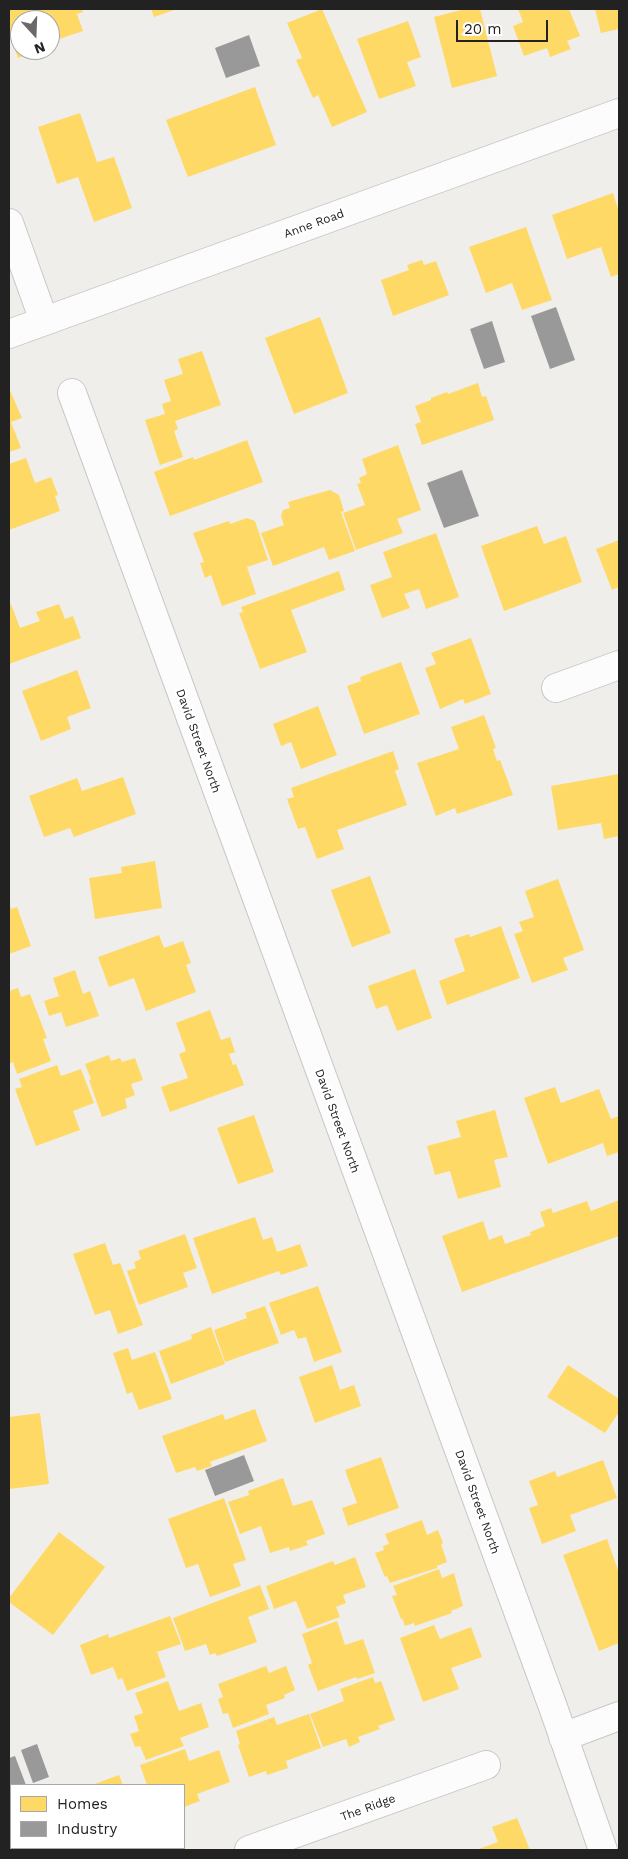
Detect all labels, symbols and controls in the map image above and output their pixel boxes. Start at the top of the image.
north arrow [10,10,60,60]
scale bar [458,10,550,42]
text: 20 m [464,20,502,38]
text: N [32,39,47,57]
street label: Anne Road [282,206,346,242]
street label: David Street North [173,687,223,795]
street label: David Street North [312,1067,362,1175]
street label: David Street North [452,1448,502,1556]
legend [10,1784,185,1849]
street label: The Ridge [339,1791,397,1825]
text: Homes [57,1795,108,1813]
text: Industry [57,1820,117,1838]

